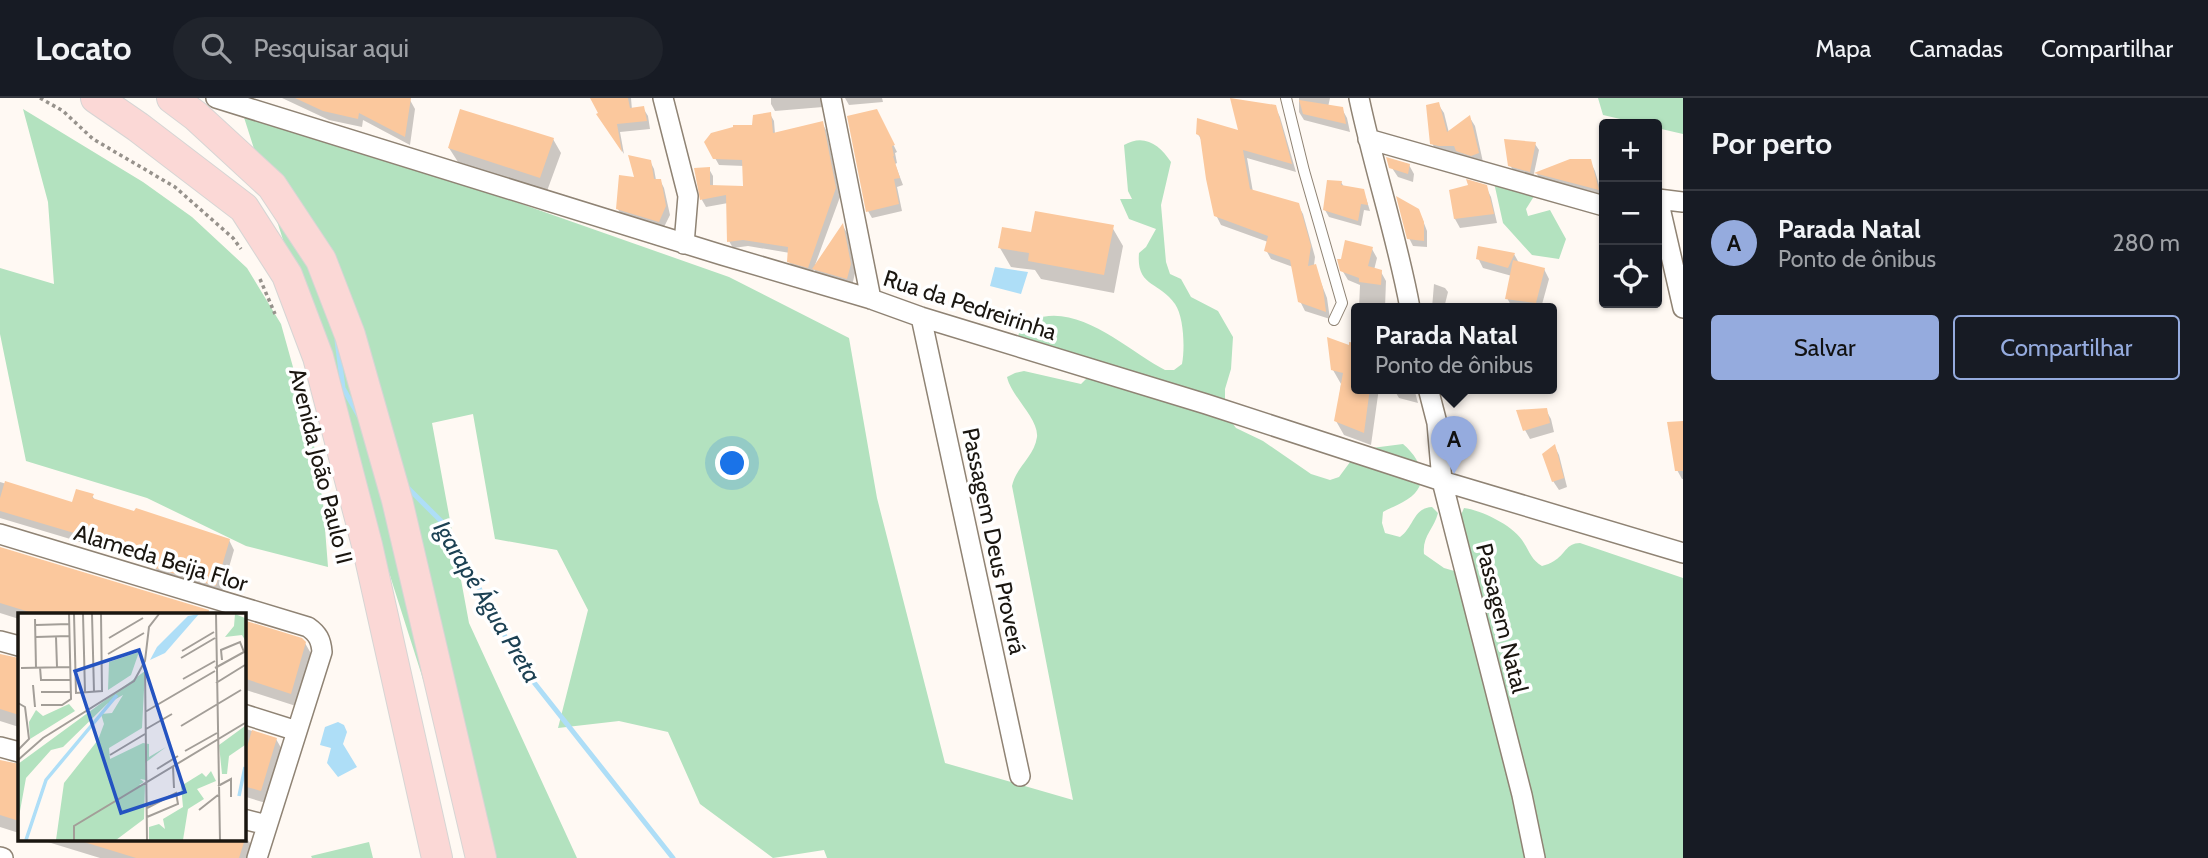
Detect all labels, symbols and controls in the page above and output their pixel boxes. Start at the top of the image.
search box [173,17,663,80]
text: Locato [35,28,131,68]
icon: search [197,29,235,67]
text: Pesquisar aqui [253,32,409,64]
text: Mapa [1815,34,1871,63]
text: Camadas [1909,34,2003,63]
text: Compartilhar [2041,34,2173,63]
map controls [1599,119,1662,308]
button: + [1599,119,1662,182]
text: Por perto [1711,125,1832,162]
button: − [1599,182,1662,245]
text: Parada Natal [1778,213,1921,245]
text: A [1727,229,1741,257]
text: 280 m [2113,229,2180,257]
button: locate [1599,245,1662,308]
text: Ponto de ônibus [1778,245,1936,273]
street label: Rua da Pedreirinha [880,264,1060,346]
popup [1351,303,1557,394]
button: Salvar [1711,315,1939,380]
button: Compartilhar [1953,315,2180,380]
text: Parada Natal [1375,319,1518,351]
text: Ponto de ônibus [1375,351,1533,379]
street label: Avenida João Paulo II [283,365,359,567]
pin: A [1431,416,1477,474]
street label: Passagem Deus Proverá [956,425,1032,657]
your location [715,446,749,480]
water label: Igarapé Água Preta [428,515,548,688]
street label: Alameda Beija Flor [71,518,252,598]
street label: Passagem Natal [1470,540,1534,696]
inset map [18,613,245,840]

